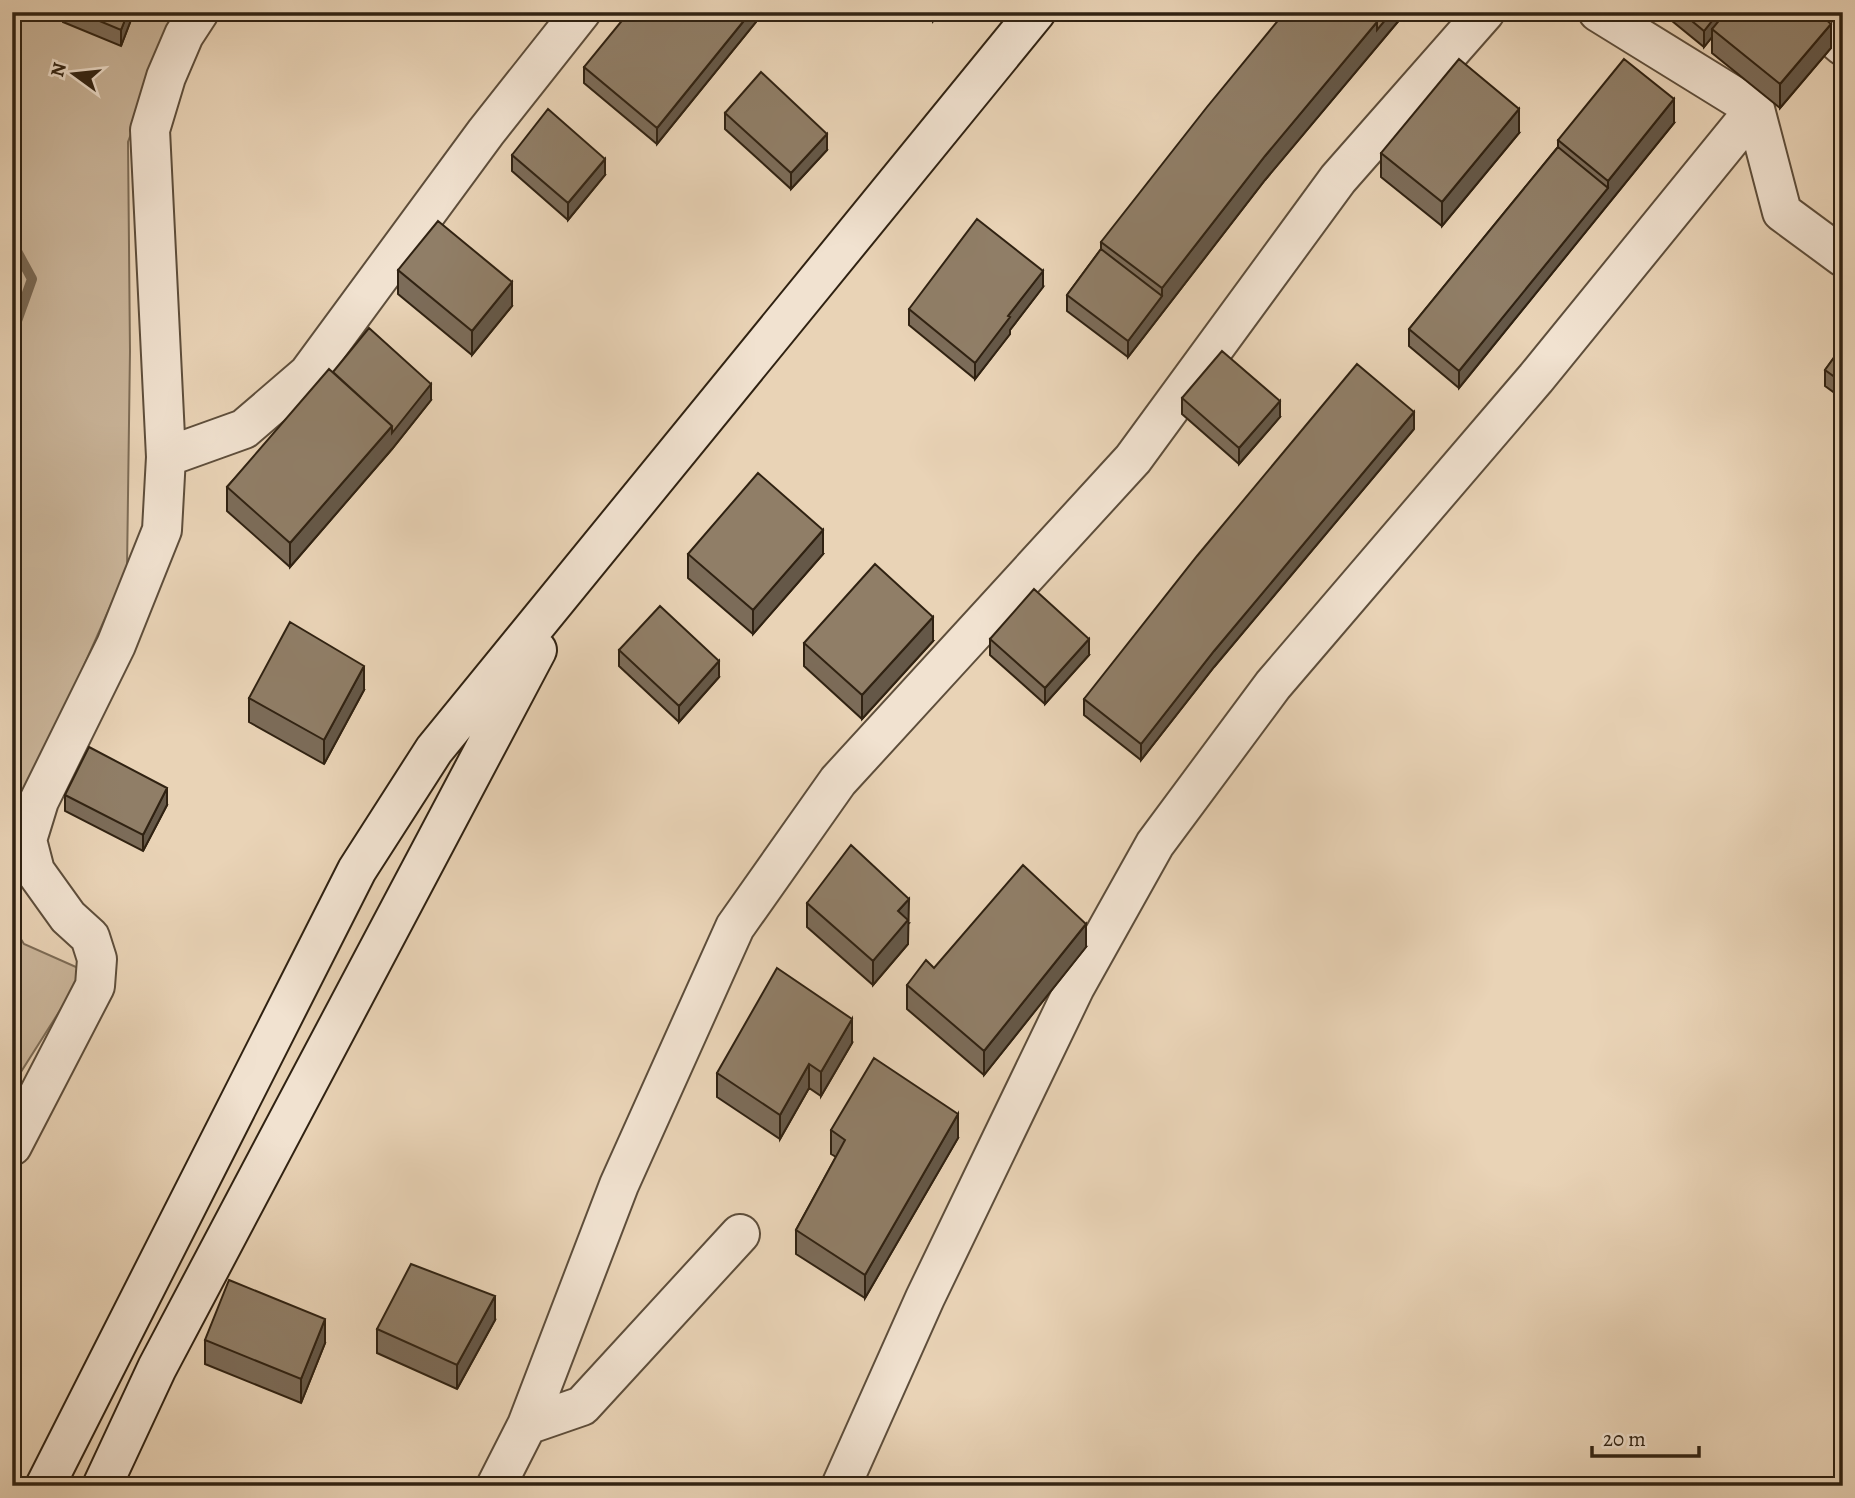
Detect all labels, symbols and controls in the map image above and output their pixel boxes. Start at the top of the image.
north arrow [38,38,108,108]
text: N [44,60,73,80]
scale bar [1592,1414,1699,1458]
text: 20 m [1603,1425,1646,1453]

